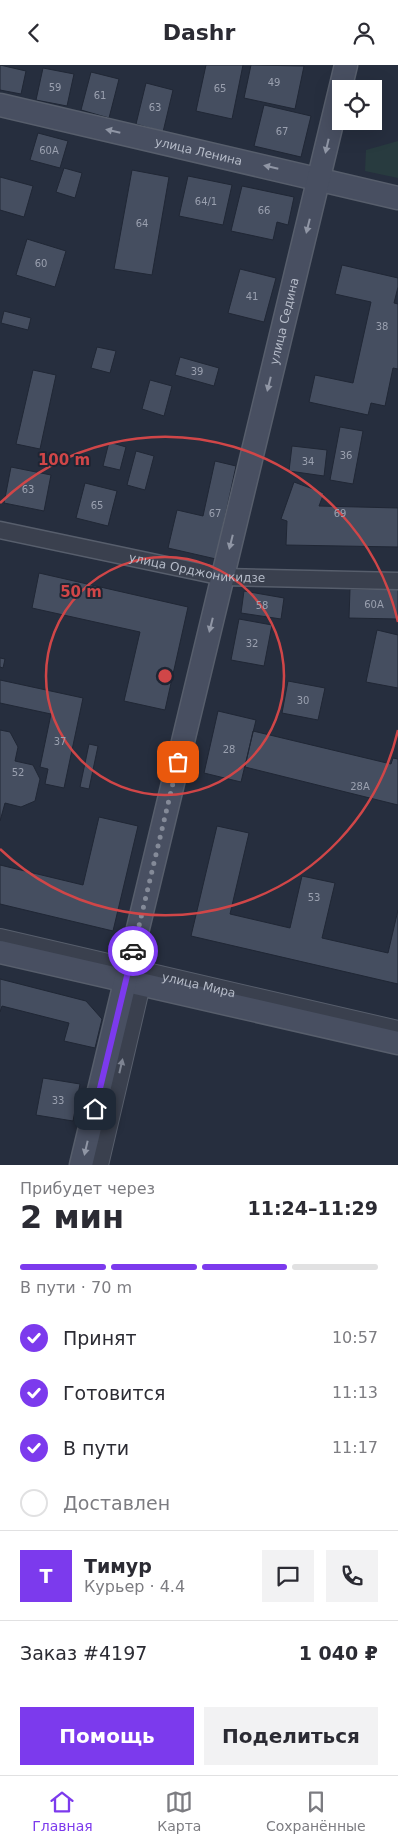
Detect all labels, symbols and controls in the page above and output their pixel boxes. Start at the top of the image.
icon: back [20,19,48,47]
icon: person [350,19,378,47]
text: Dashr [163,20,235,45]
house number: 49 [268,77,280,88]
map controls [332,80,382,130]
button: locate [332,80,382,130]
house number: 59 [49,82,61,93]
house number: 65 [214,83,226,94]
house number: 61 [94,90,106,101]
house number: 63 [149,102,161,113]
house number: 67 [276,126,288,137]
one-way arrow [106,127,121,135]
street label: улица Ленина [154,134,244,168]
one-way arrow [323,139,331,154]
house number: 60А [39,145,59,156]
one-way arrow [263,163,279,171]
house number: 64/1 [195,196,217,207]
house number: 66 [258,205,270,216]
house number: 64 [136,218,148,229]
one-way arrow [303,218,311,233]
house number: 60 [35,258,47,269]
street label: улица Седина [267,276,302,366]
house number: 41 [246,291,258,302]
house number: 38 [376,321,388,332]
house number: 39 [191,366,203,377]
one-way arrow [265,376,273,391]
house number: 36 [340,450,352,461]
text: 100 m [38,451,90,469]
house number: 34 [302,456,314,467]
house number: 63 [22,484,34,495]
house number: 65 [91,500,103,511]
house number: 67 [209,508,221,519]
house number: 69 [334,508,346,519]
one-way arrow [227,534,235,549]
street label: улица Орджоникидзе [128,550,265,585]
text: 50 m [60,583,102,601]
house number: 60А [364,599,384,610]
house number: 58 [256,600,268,611]
one-way arrow [207,617,215,632]
house number: 32 [246,638,258,649]
centre of rings [156,667,174,685]
house number: 30 [297,695,309,706]
house number: 37 [54,736,66,747]
pin [157,741,199,783]
house number: 28 [223,744,235,755]
icon: bag [164,748,192,776]
house number: 52 [12,767,24,778]
house number: 28А [350,781,370,792]
house number: 53 [308,892,320,903]
courier [108,926,158,976]
icon: car [119,937,147,965]
street label: улица Мира [161,970,237,1000]
one-way arrow [117,1059,125,1074]
pin [74,1088,116,1130]
house number: 33 [52,1095,64,1106]
icon: home [81,1095,109,1123]
one-way arrow [82,1140,90,1155]
text: Прибудет через [20,1179,155,1198]
text: 11:24–11:29 [248,1197,378,1219]
text: 2 мин [20,1198,124,1236]
text: В пути · 70 m [20,1278,132,1297]
icon: check [20,1324,48,1352]
text: Принят [63,1327,137,1349]
text: 10:57 [332,1328,378,1347]
icon: check [20,1379,48,1407]
text: Готовится [63,1382,165,1404]
text: 11:13 [332,1383,378,1402]
icon: check [20,1434,48,1462]
text: В пути [63,1437,129,1459]
text: 11:17 [332,1438,378,1457]
text: Доставлен [63,1492,170,1514]
button: chat [262,1550,314,1602]
button: phone [326,1550,378,1602]
text: Тимур [84,1555,152,1577]
text: Т [40,1565,52,1587]
text: Курьер · 4.4 [84,1577,185,1596]
text: Заказ #4197 [20,1642,147,1664]
text: 1 040 ₽ [299,1642,378,1664]
button: Помощь [20,1707,194,1765]
button: Поделиться [204,1707,378,1765]
tab: Главная [32,1788,93,1834]
tab: Карта [157,1788,201,1834]
tab: Сохранённые [266,1788,366,1834]

